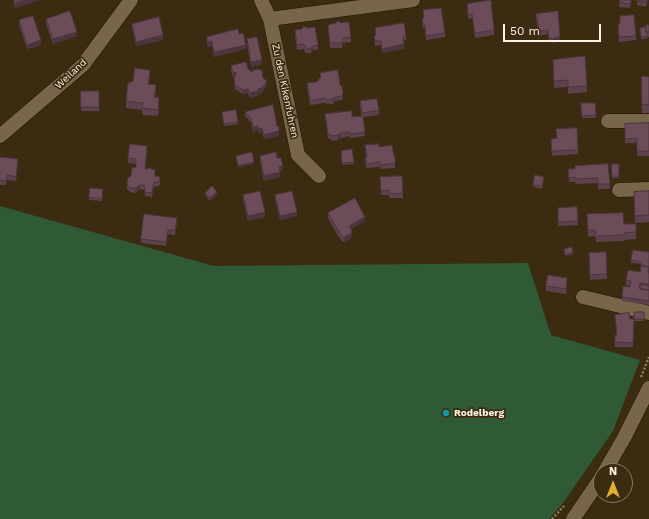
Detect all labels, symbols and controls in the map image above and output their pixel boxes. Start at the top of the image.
scale bar [505,16,603,42]
text: 50 m [510,24,540,38]
street label: Zu den Kikenfuhren [269,43,301,139]
street label: Weiland [53,56,89,92]
place label: Rodelberg [454,407,504,419]
marker: Rodelberg [441,408,451,418]
north arrow [593,463,633,503]
text: N [609,465,617,478]

